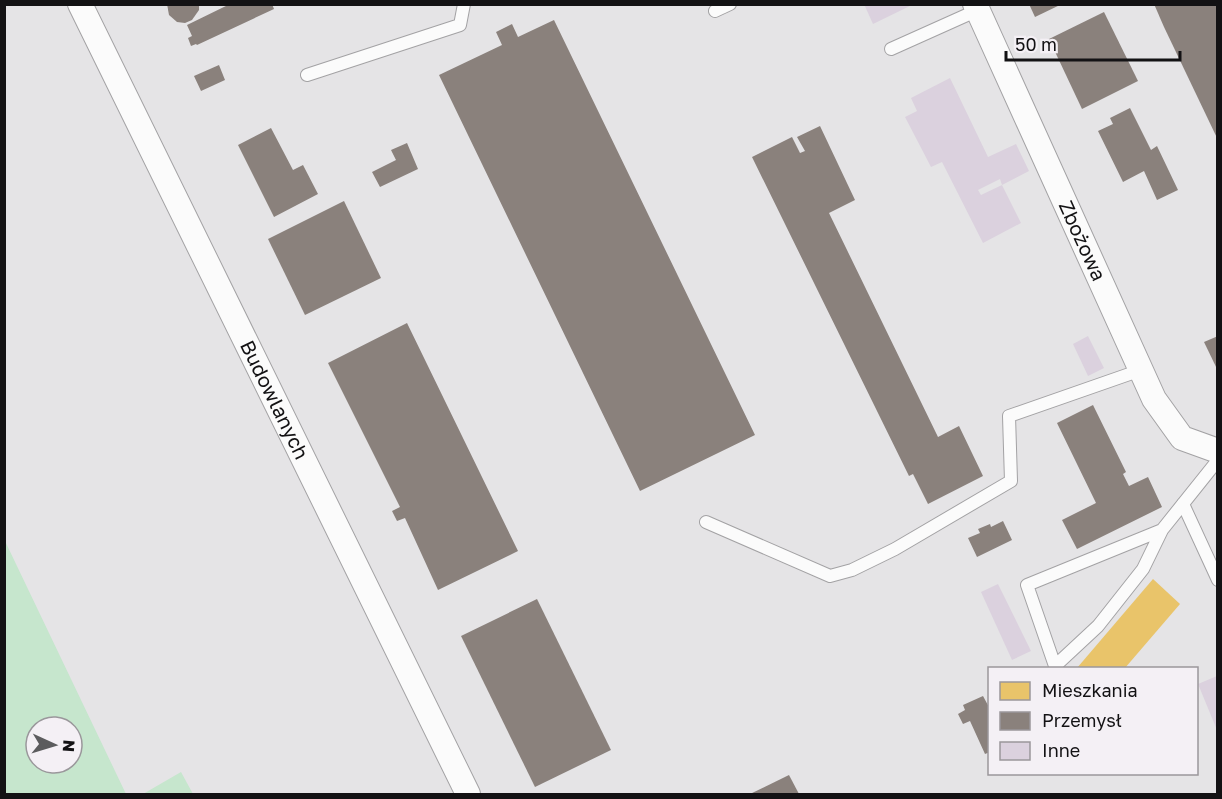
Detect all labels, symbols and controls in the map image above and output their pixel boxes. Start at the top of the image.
scale bar [1006,24,1180,62]
text: 50 m [1015,33,1057,55]
street label: Zbożowa [1055,197,1112,284]
street label: Budowlanych [236,336,315,463]
legend [988,667,1198,775]
text: Mieszkania [1042,679,1138,701]
text: Przemysł [1042,709,1122,731]
north arrow [24,715,84,775]
text: N [59,739,79,753]
text: Inne [1042,739,1080,761]

